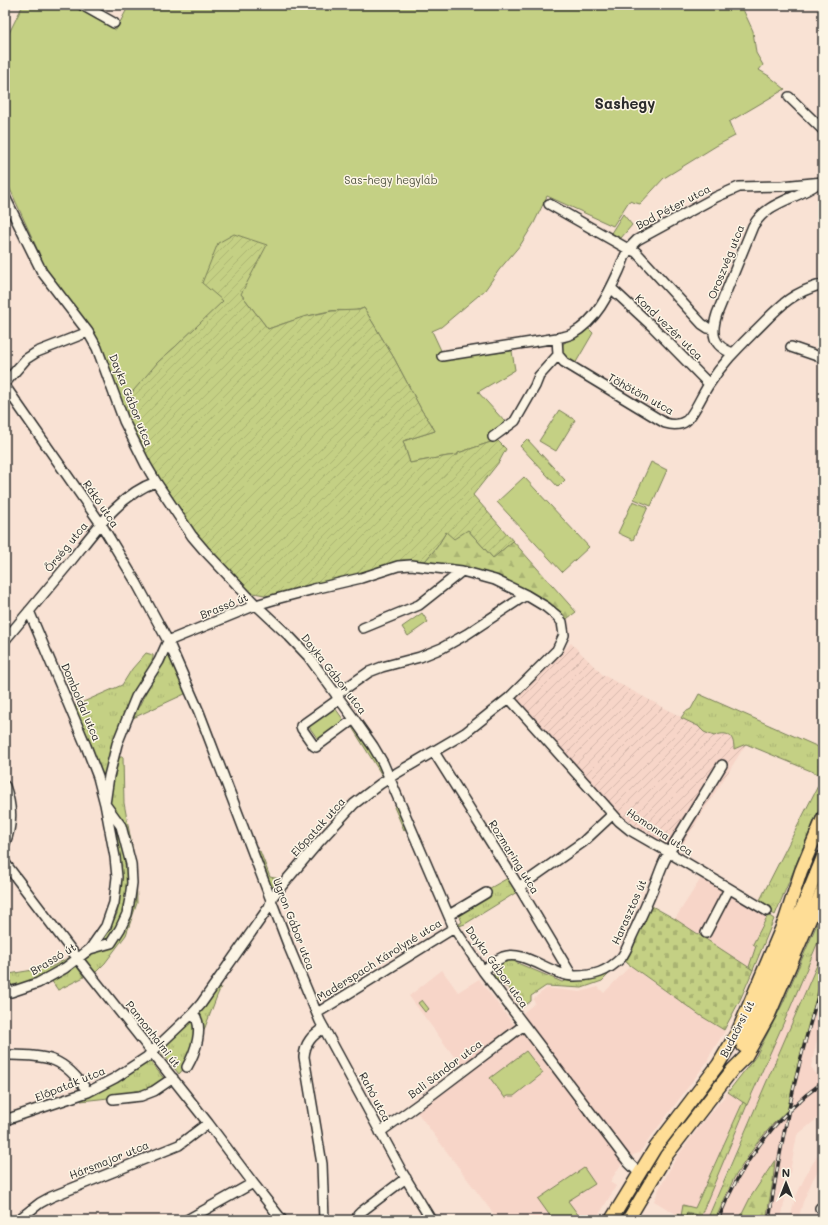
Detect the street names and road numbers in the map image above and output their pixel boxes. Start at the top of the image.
street label: Bod Péter utca [633,181,713,232]
street label: Oroszvég utca [704,222,747,301]
street label: Kond vezér utca [632,290,707,363]
street label: Dayka Gábor utca [106,352,157,448]
street label: Töhötöm utca [606,369,677,418]
street label: Rákó utca [80,477,123,530]
street label: Őrség utca [41,518,91,575]
street label: Brassó út [197,589,250,622]
street label: Dayka Gábor utca [298,630,371,717]
street label: Domboldal utca [58,660,105,743]
street label: Előpatak utca [287,794,348,859]
street label: Homonna utca [624,804,697,859]
street label: Rozmaring utca [486,817,543,897]
street label: Ugron Gábor utca [270,876,319,972]
street label: Harasztos út [608,877,650,947]
street label: Maderspach Károlyné utca [313,915,444,1004]
street label: Dayka Gábor utca [462,923,532,1011]
street label: Brassó út [27,939,79,978]
street label: Pannonhalmi út [123,997,184,1070]
street label: Budaörsi út [716,998,757,1060]
street label: Bali Sándor utca [405,1036,485,1101]
street label: Előpatak utca [32,1063,107,1104]
street label: Rahó utca [356,1069,395,1124]
street label: Hársmajor utca [67,1137,151,1182]

